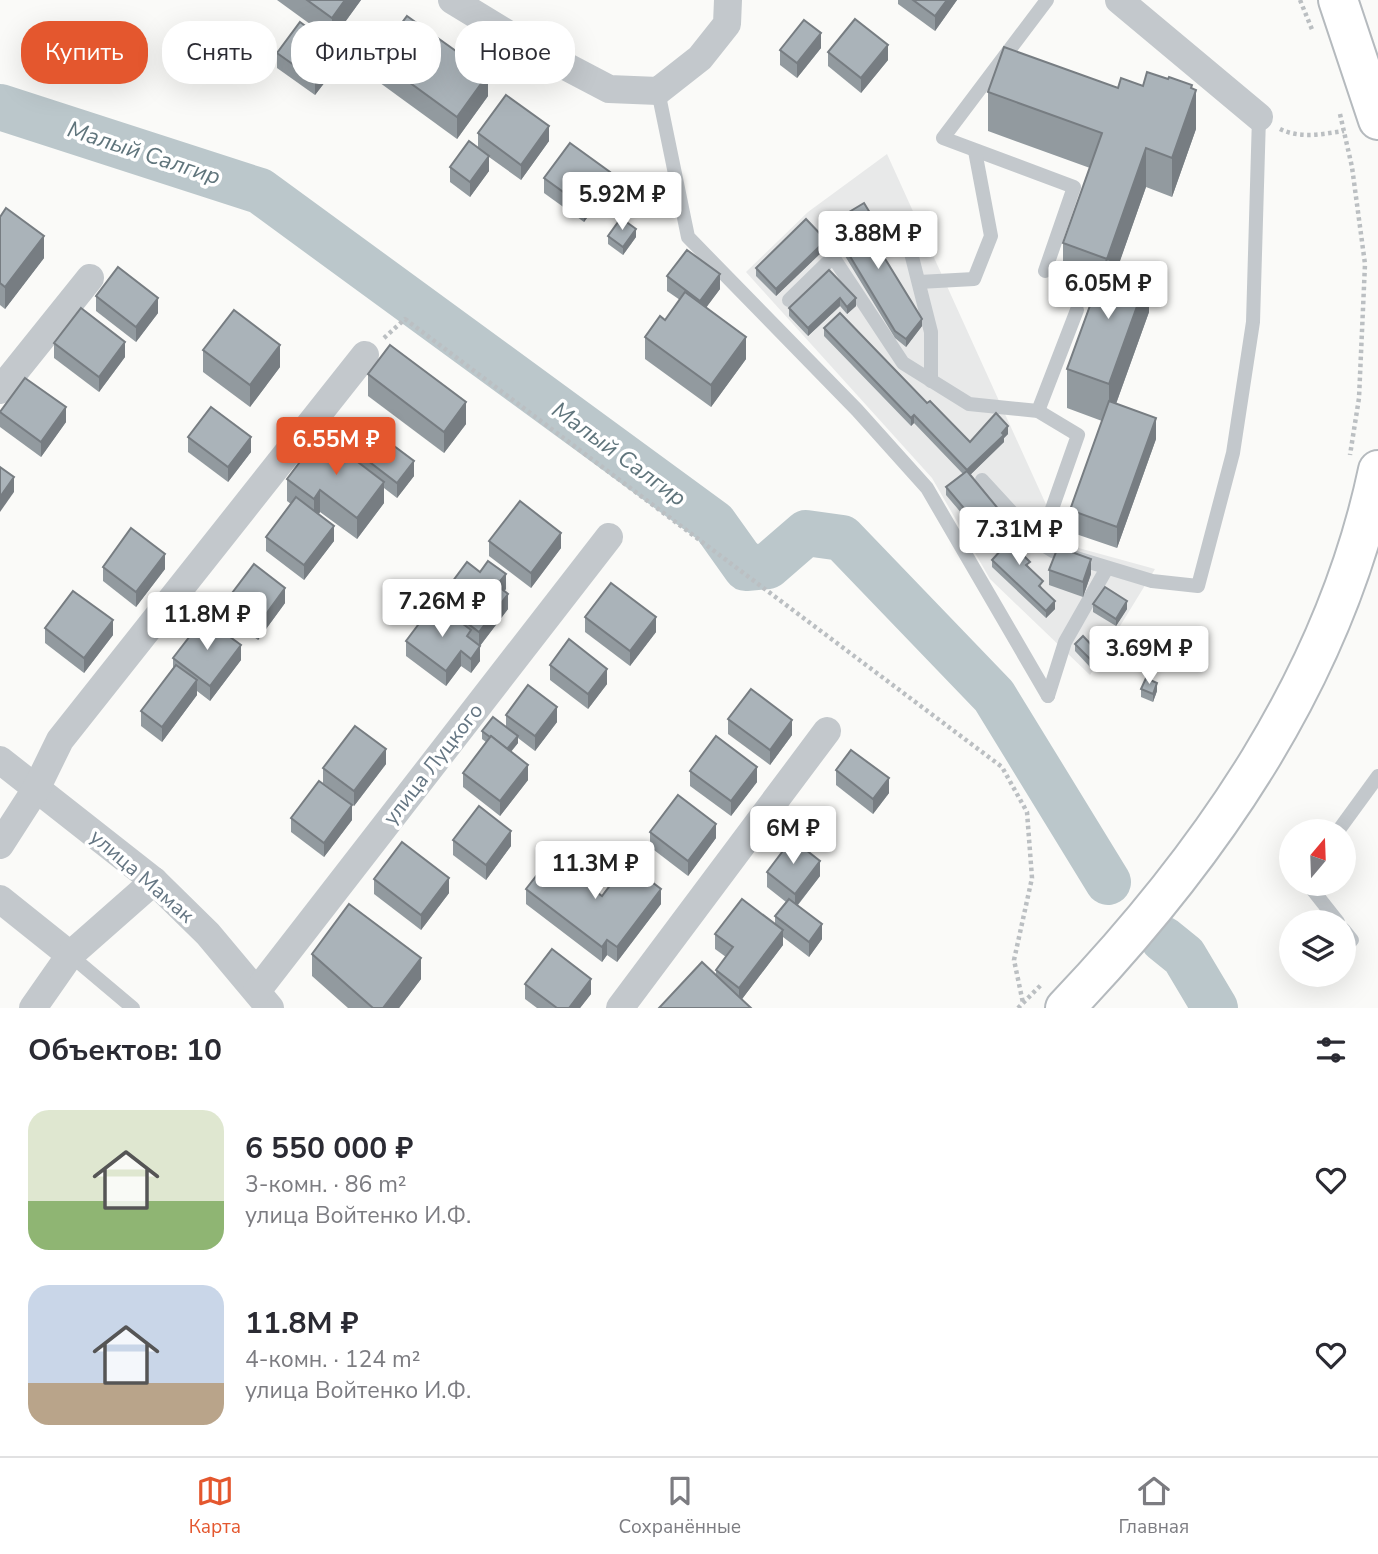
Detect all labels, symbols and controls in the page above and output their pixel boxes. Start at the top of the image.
chip: Купить [21,21,148,84]
chip: Снять [162,21,277,84]
chip: Фильтры [291,21,441,84]
chip: Новое [455,21,575,84]
water label: Малый Салгир [63,114,225,192]
pin: 5.92M ₽ [557,173,687,232]
text: 5.92M ₽ [578,179,666,210]
pin: 3.88M ₽ [813,212,943,271]
text: 3.88M ₽ [834,218,922,249]
pin: 6.05M ₽ [1043,262,1173,321]
text: 6.05M ₽ [1064,268,1152,299]
water label: Малый Салгир [545,395,693,513]
pin: 6.55M ₽ [271,418,401,477]
text: 6.55M ₽ [292,424,380,455]
pin: 7.31M ₽ [954,508,1084,567]
text: 7.31M ₽ [975,514,1063,545]
pin: 7.26M ₽ [377,580,507,639]
text: 7.26M ₽ [398,586,486,617]
pin: 11.8M ₽ [142,592,272,652]
text: 11.8M ₽ [163,599,251,630]
pin: 3.69M ₽ [1084,626,1214,686]
text: 3.69M ₽ [1105,633,1193,664]
street label: улица Луцкого [377,697,489,831]
pin: 6M ₽ [752,806,834,866]
text: 6M ₽ [766,813,820,844]
north arrow [1279,819,1356,896]
map controls [1279,819,1356,987]
street label: улица Мамак [84,823,201,930]
pin: 11.3M ₽ [530,842,660,901]
text: 11.3M ₽ [551,848,639,879]
button: layers [1279,910,1356,987]
text: Объектов: 10 [28,1030,222,1071]
icon: filters [1312,1031,1350,1069]
text: 6 550 000 ₽ [245,1128,413,1169]
icon: home [84,1138,168,1222]
icon: heart [1312,1161,1350,1199]
text: 3-комн. · 86 m² [245,1169,407,1200]
text: улица Войтенко И.Ф. [245,1200,471,1231]
text: 11.8M ₽ [245,1303,359,1344]
icon: home [84,1313,168,1397]
icon: heart [1312,1336,1350,1374]
text: 4-комн. · 124 m² [245,1344,420,1375]
text: улица Войтенко И.Ф. [245,1375,471,1406]
tab: Карта [189,1472,241,1540]
tab: Сохранённые [618,1472,741,1540]
tab: Главная [1119,1472,1189,1540]

